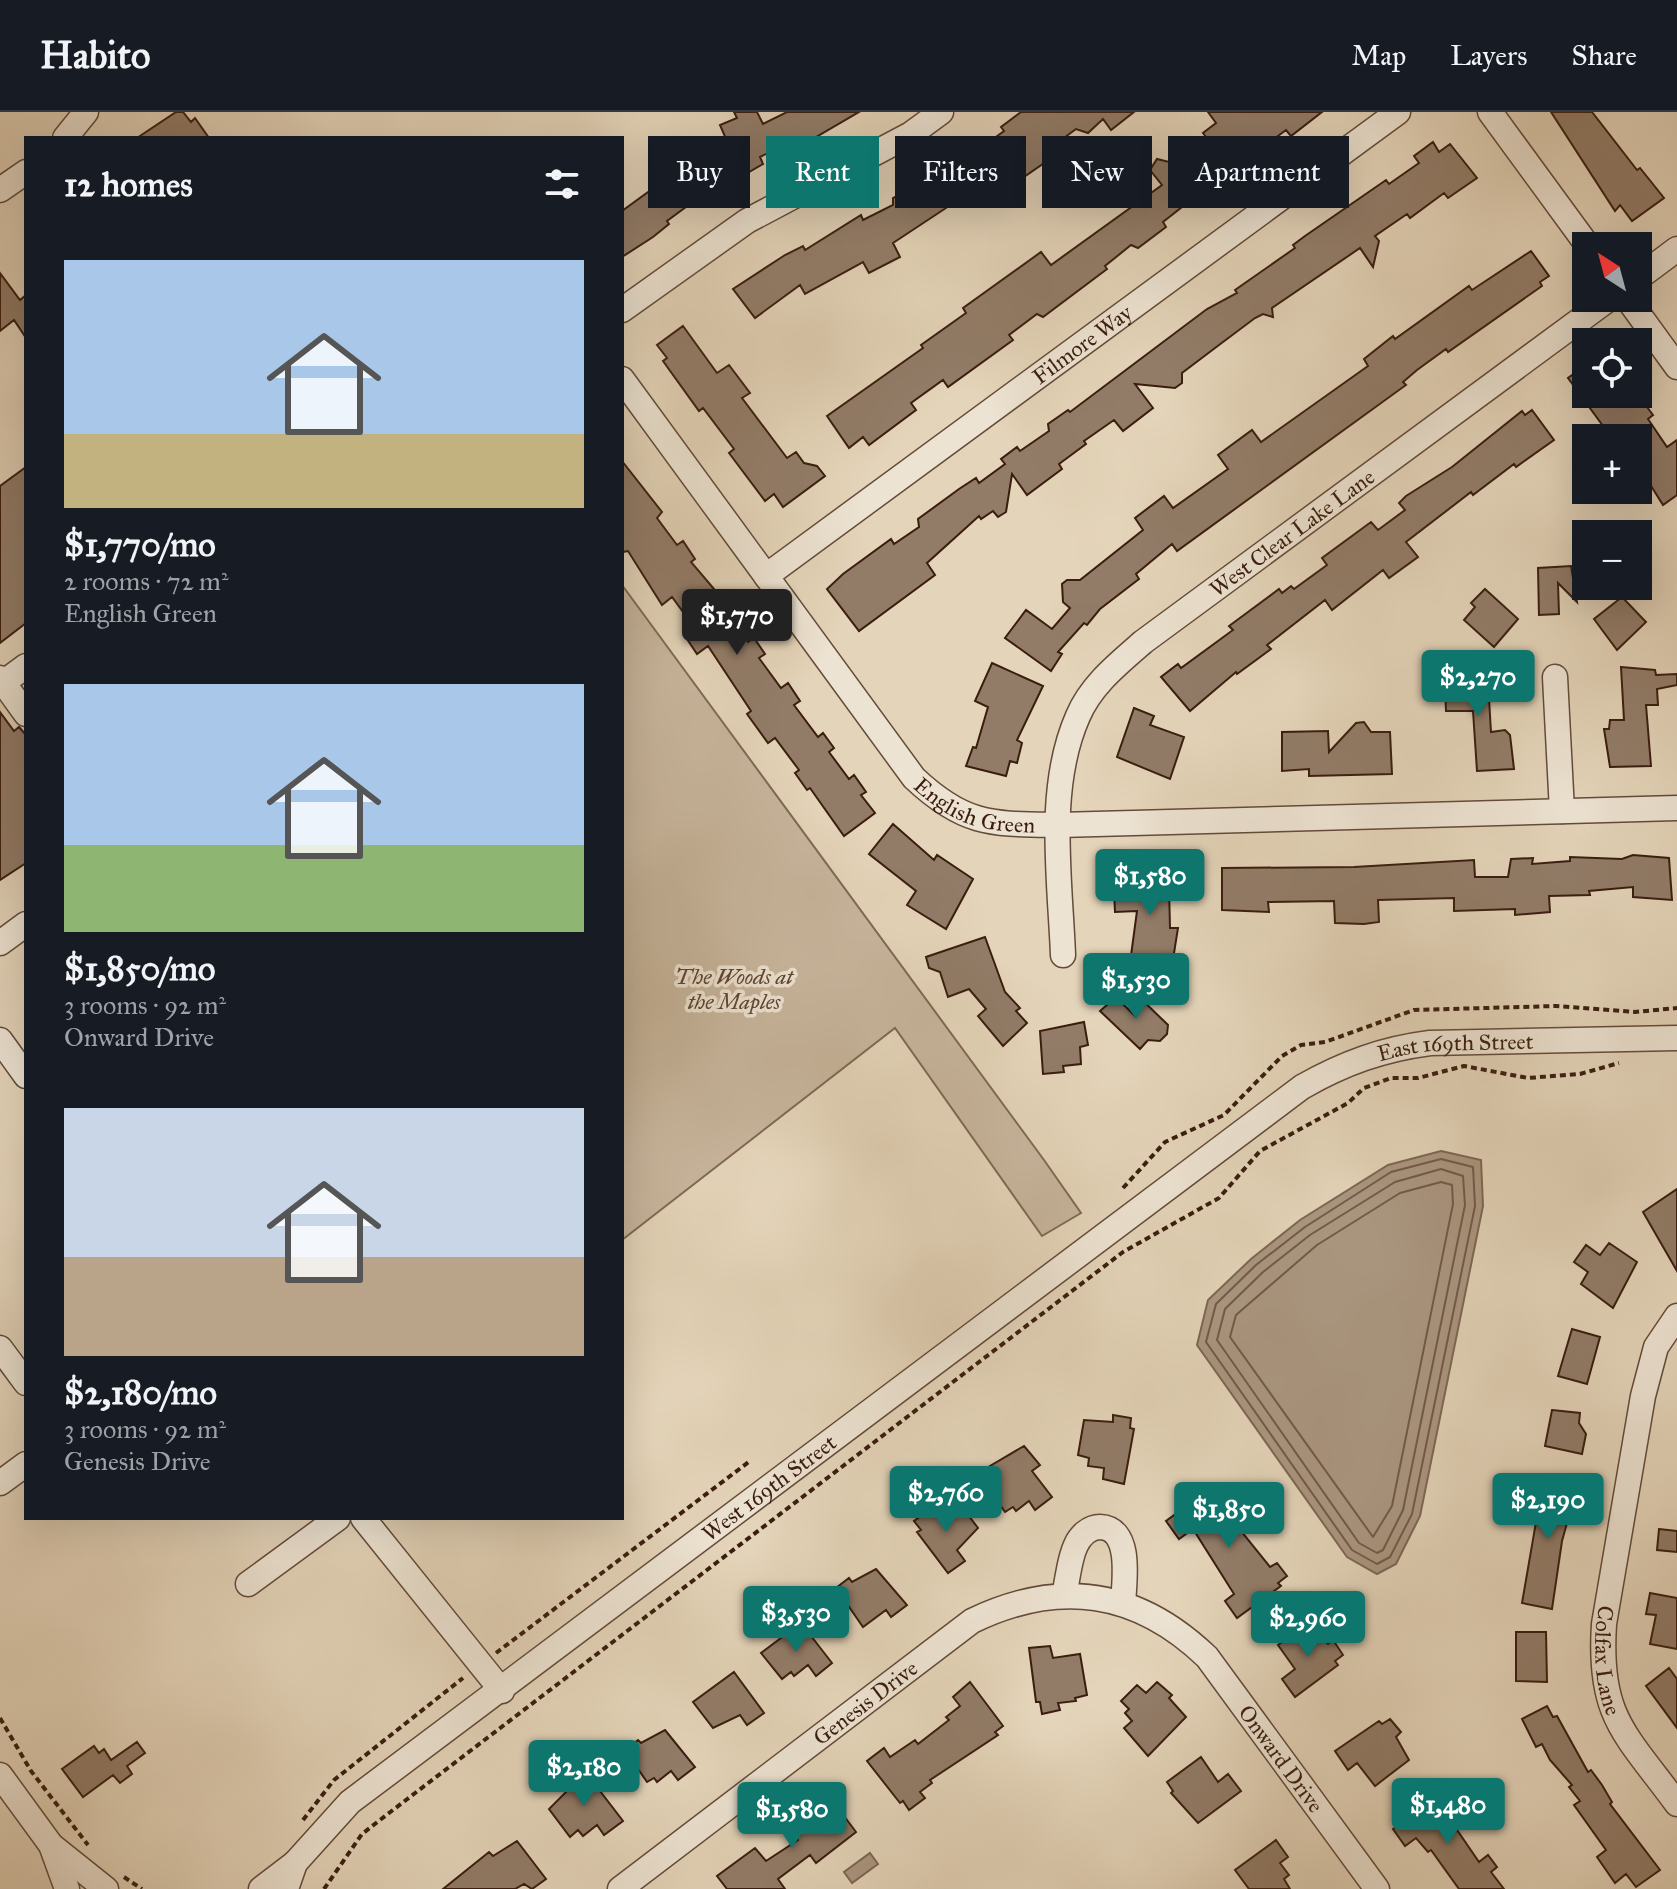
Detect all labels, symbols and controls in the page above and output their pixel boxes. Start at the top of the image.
text: Habito [40,32,150,78]
text: Map [1351,38,1406,73]
text: Layers [1450,38,1528,73]
text: Share [1572,38,1637,73]
chip: Buy [648,136,750,208]
chip: Rent [766,136,879,208]
chip: Filters [895,136,1026,208]
chip: New [1042,136,1152,208]
chip: Apartment [1168,136,1349,208]
icon: filters [540,162,584,206]
text: 12 homes [64,164,193,205]
north arrow [1572,232,1652,312]
map controls [1572,232,1652,600]
street label: Filmore Way [1027,298,1138,390]
icon: home [252,312,396,456]
button: locate [1572,328,1652,408]
button: + [1572,424,1652,504]
street label: West Clear Lake Lane [1204,463,1380,602]
button: − [1572,520,1652,600]
text: $1,770/mo [64,524,216,565]
text: 2 rooms · 72 m² [64,565,228,597]
pin: $1,770 [672,589,802,657]
text: English Green [64,597,217,629]
text: $1,770 [700,599,774,631]
pin: $2,270 [1413,650,1543,718]
text: $2,270 [1440,660,1516,692]
icon: home [252,736,396,880]
street label: English Green [908,772,1035,839]
pin: $1,580 [1085,849,1215,917]
text: $1,580 [1113,859,1187,891]
text: $1,850/mo [64,948,215,989]
pin: $1,530 [1071,953,1201,1021]
park label: The Woods at the Maples [675,963,794,1015]
text: $1,530 [1101,963,1171,995]
text: 3 rooms · 92 m² [64,989,226,1021]
text: Onward Drive [64,1021,214,1053]
street label: East 169th Street [1374,1028,1534,1067]
icon: home [252,1160,396,1304]
text: $2,180/mo [64,1372,217,1413]
text: 3 rooms · 92 m² [64,1413,226,1445]
street label: West 169th Street [697,1429,842,1547]
text: Genesis Drive [64,1445,211,1477]
pin: $2,760 [881,1466,1011,1534]
pin: $2,190 [1483,1473,1613,1541]
text: $2,760 [908,1476,984,1508]
pin: $1,850 [1164,1482,1294,1550]
text: $2,190 [1511,1483,1585,1515]
text: $1,850 [1192,1492,1266,1524]
pin: $3,530 [731,1586,861,1654]
pin: $2,960 [1243,1591,1373,1659]
text: $3,530 [761,1596,831,1628]
text: $2,960 [1269,1601,1347,1633]
street label: Colfax Lane [1589,1603,1627,1719]
street label: Genesis Drive [808,1654,923,1751]
street label: Onward Drive [1233,1700,1329,1818]
pin: $2,180 [519,1740,649,1808]
text: $2,180 [547,1750,621,1782]
pin: $1,480 [1383,1778,1513,1846]
pin: $1,580 [727,1782,857,1850]
text: $1,480 [1410,1788,1486,1820]
text: $1,580 [755,1792,829,1824]

